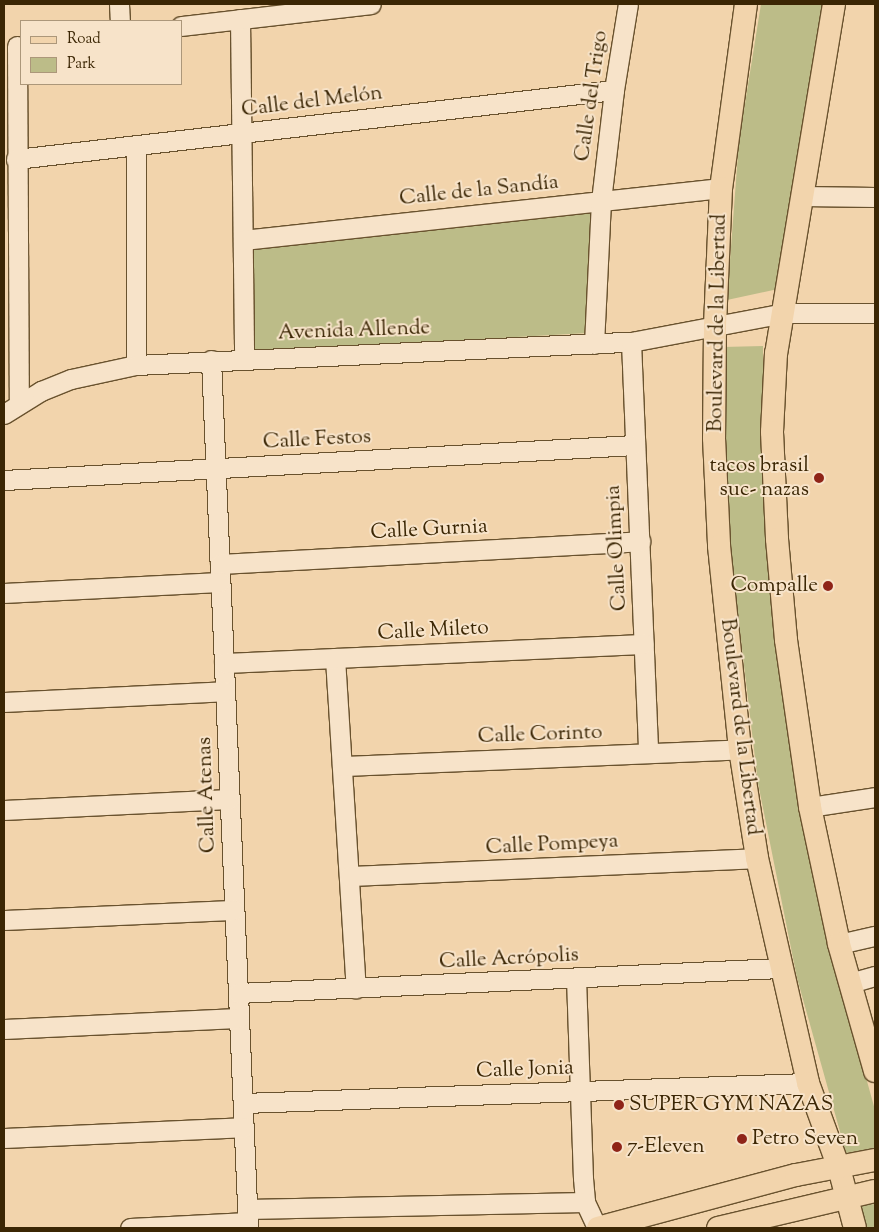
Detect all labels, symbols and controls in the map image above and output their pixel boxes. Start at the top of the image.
legend [20,20,182,85]
text: Road [67,29,101,50]
street label: Calle del Trigo [570,29,614,163]
text: Park [67,54,96,75]
street label: Calle del Melón [240,81,384,123]
street label: Calle de la Sandía [398,170,560,212]
street label: Boulevard de la Libertad [703,214,733,432]
street label: Avenida Allende [277,316,431,346]
street label: Calle Festos [262,425,372,455]
place label: tacos brasil suc- nazas [710,453,809,503]
marker: tacos brasil suc- nazas [813,472,825,484]
street label: Calle Olimpia [601,484,633,612]
street label: Calle Gurnia [370,514,488,546]
place label: Compalle [730,573,818,599]
marker: Compalle [822,580,834,592]
street label: Calle Mileto [377,616,489,646]
street label: Boulevard de la Libertad [714,617,766,837]
street label: Calle Corinto [477,720,603,750]
street label: Calle Atenas [192,736,222,854]
street label: Calle Pompeya [485,829,619,861]
street label: Calle Acrópolis [439,943,579,975]
street label: Calle Jonia [476,1056,574,1084]
place label: SUPER GYM NAZAS [629,1092,833,1118]
marker: SUPER GYM NAZAS [613,1099,625,1111]
place label: Petro Seven [752,1126,858,1152]
marker: Petro Seven [736,1133,748,1145]
place label: 7-Eleven [627,1134,705,1160]
marker: 7-Eleven [611,1141,623,1153]

